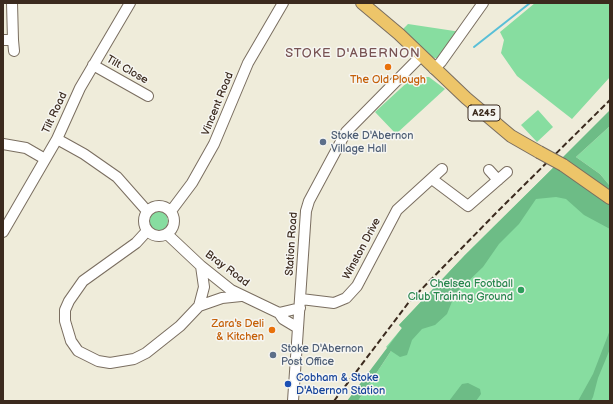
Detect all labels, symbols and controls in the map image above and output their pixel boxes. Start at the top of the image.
district label: STOKE D'ABERNON [285,46,421,62]
street label: Tilt Close [104,53,150,87]
marker: The Old Plough [383,62,393,72]
street label: Vincent Road [199,70,237,138]
place label: The Old Plough [350,73,426,87]
street label: Tilt Road [40,90,70,136]
road number: A245 [468,105,500,121]
place label: Stoke D'Abernon Village Hall [331,129,414,155]
marker: Stoke D'Abernon Village Hall [318,137,328,147]
street label: Station Road [283,212,301,276]
street label: Winston Drive [340,216,384,282]
street label: Bray Road [202,248,252,290]
place label: Chelsea Football Club Training Ground [408,277,513,303]
marker: Chelsea Football Club Training Ground [516,285,526,295]
place label: Zara's Deli & Kitchen [211,317,264,343]
marker: Zara's Deli & Kitchen [267,325,277,335]
place label: Stoke D'Abernon Post Office [281,342,364,368]
marker: Stoke D'Abernon Post Office [268,350,278,360]
place label: Cobham & Stoke D'Abernon Station [296,371,385,397]
marker: Cobham & Stoke D'Abernon Station [283,379,293,389]

